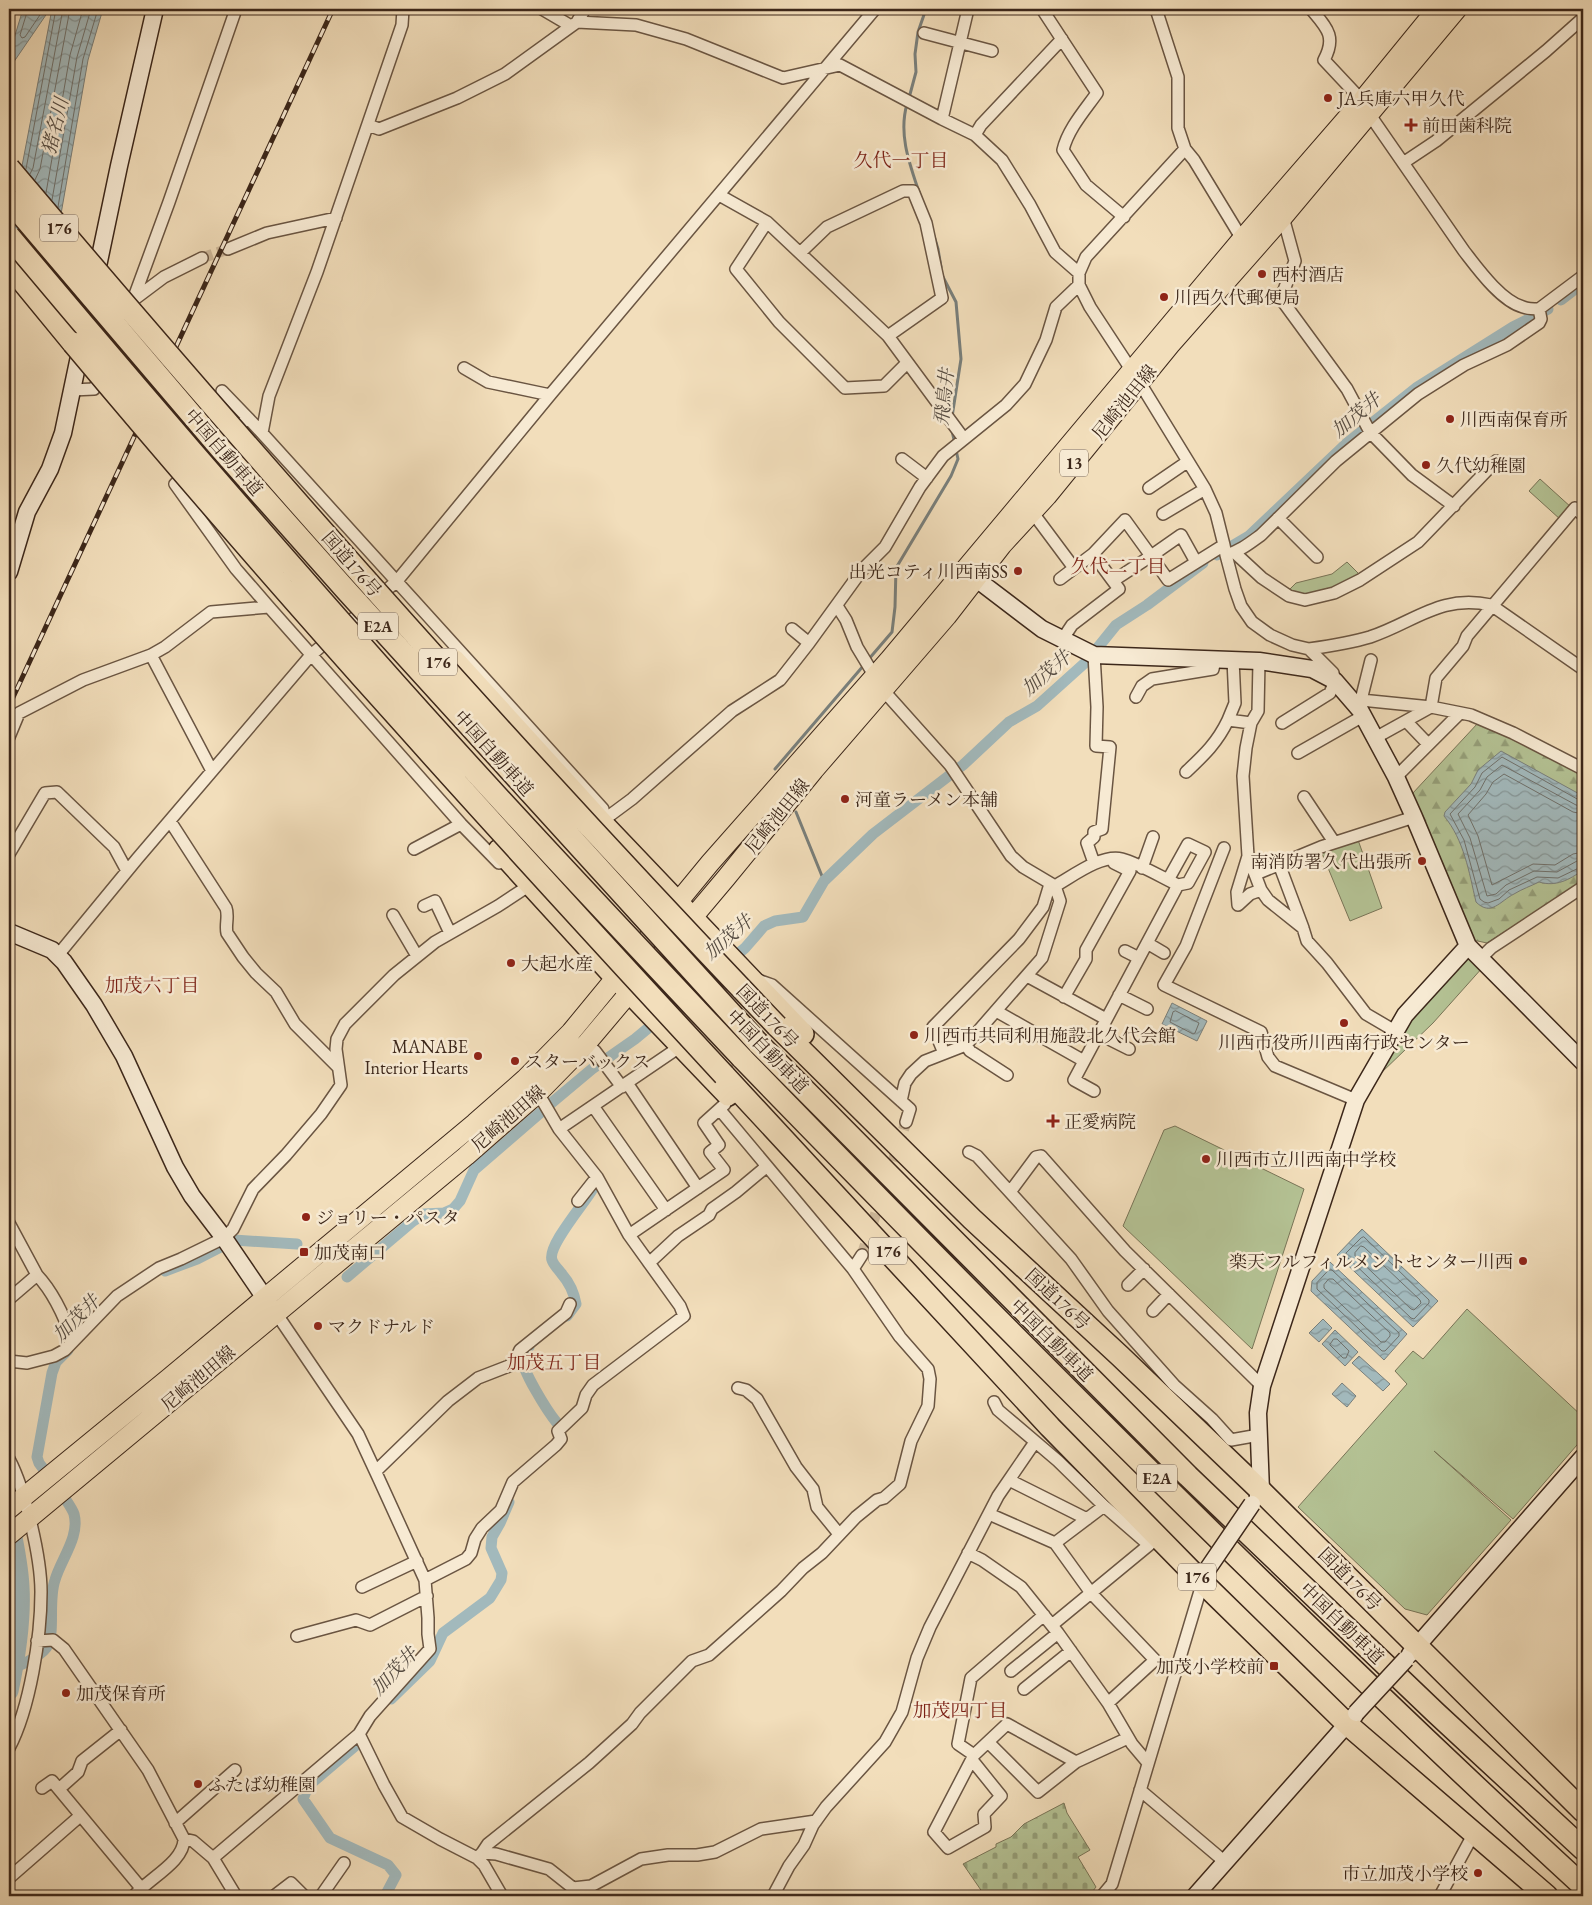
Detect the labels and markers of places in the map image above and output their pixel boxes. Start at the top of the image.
place label: JA兵庫六甲久代 [1336,87,1465,110]
marker: JA兵庫六甲久代 [1322,92,1334,104]
place label: 前田歯科院 [1422,114,1512,137]
marker: 前田歯科院 [1404,118,1418,132]
place label: 西村酒店 [1272,263,1344,286]
marker: 西村酒店 [1256,268,1268,280]
place label: 川西久代郵便局 [1174,286,1300,309]
marker: 川西久代郵便局 [1158,291,1170,303]
place label: 川西南保育所 [1460,408,1568,431]
marker: 川西南保育所 [1444,413,1456,425]
place label: 久代幼稚園 [1436,454,1526,477]
marker: 久代幼稚園 [1420,459,1432,471]
place label: 出光コティ川西南SS [849,560,1008,583]
marker: 出光コティ川西南SS [1012,565,1024,577]
place label: 河童ラーメン本舗 [855,788,998,811]
marker: 河童ラーメン本舗 [839,793,851,805]
place label: 南消防署久代出張所 [1250,850,1412,873]
marker: 南消防署久代出張所 [1416,855,1428,867]
place label: 大起水産 [521,952,593,975]
marker: 大起水産 [505,957,517,969]
marker: 川西市役所川西南行政センター [1338,1017,1350,1029]
place label: 川西市共同利用施設北久代会館 [924,1024,1176,1047]
marker: 川西市共同利用施設北久代会館 [908,1029,920,1041]
place label: 川西市役所川西南行政センター [1218,1031,1470,1054]
place label: MANABE Interior Hearts [365,1035,468,1079]
marker: MANABE Interior Hearts [472,1050,484,1062]
place label: スターバックス [525,1050,650,1073]
marker: スターバックス [509,1055,521,1067]
place label: 正愛病院 [1064,1110,1136,1133]
marker: 正愛病院 [1046,1114,1060,1128]
place label: 川西市立川西南中学校 [1216,1148,1396,1171]
marker: 川西市立川西南中学校 [1200,1153,1212,1165]
place label: ジョリー・パスタ [316,1206,460,1229]
marker: ジョリー・パスタ [300,1211,312,1223]
place label: 加茂南口 [314,1241,386,1264]
marker: 加茂南口 [298,1246,310,1258]
place label: 楽天フルフィルメントセンター川西 [1229,1250,1513,1273]
marker: 楽天フルフィルメントセンター川西 [1517,1255,1529,1267]
place label: マクドナルド [328,1315,435,1338]
marker: マクドナルド [312,1320,324,1332]
place label: 加茂小学校前 [1156,1655,1264,1678]
marker: 加茂小学校前 [1268,1660,1280,1672]
place label: 加茂保育所 [76,1682,166,1705]
marker: 加茂保育所 [60,1687,72,1699]
place label: ふたば幼稚園 [208,1773,316,1796]
marker: ふたば幼稚園 [192,1778,204,1790]
place label: 市立加茂小学校 [1342,1862,1468,1885]
marker: 市立加茂小学校 [1472,1867,1484,1879]

